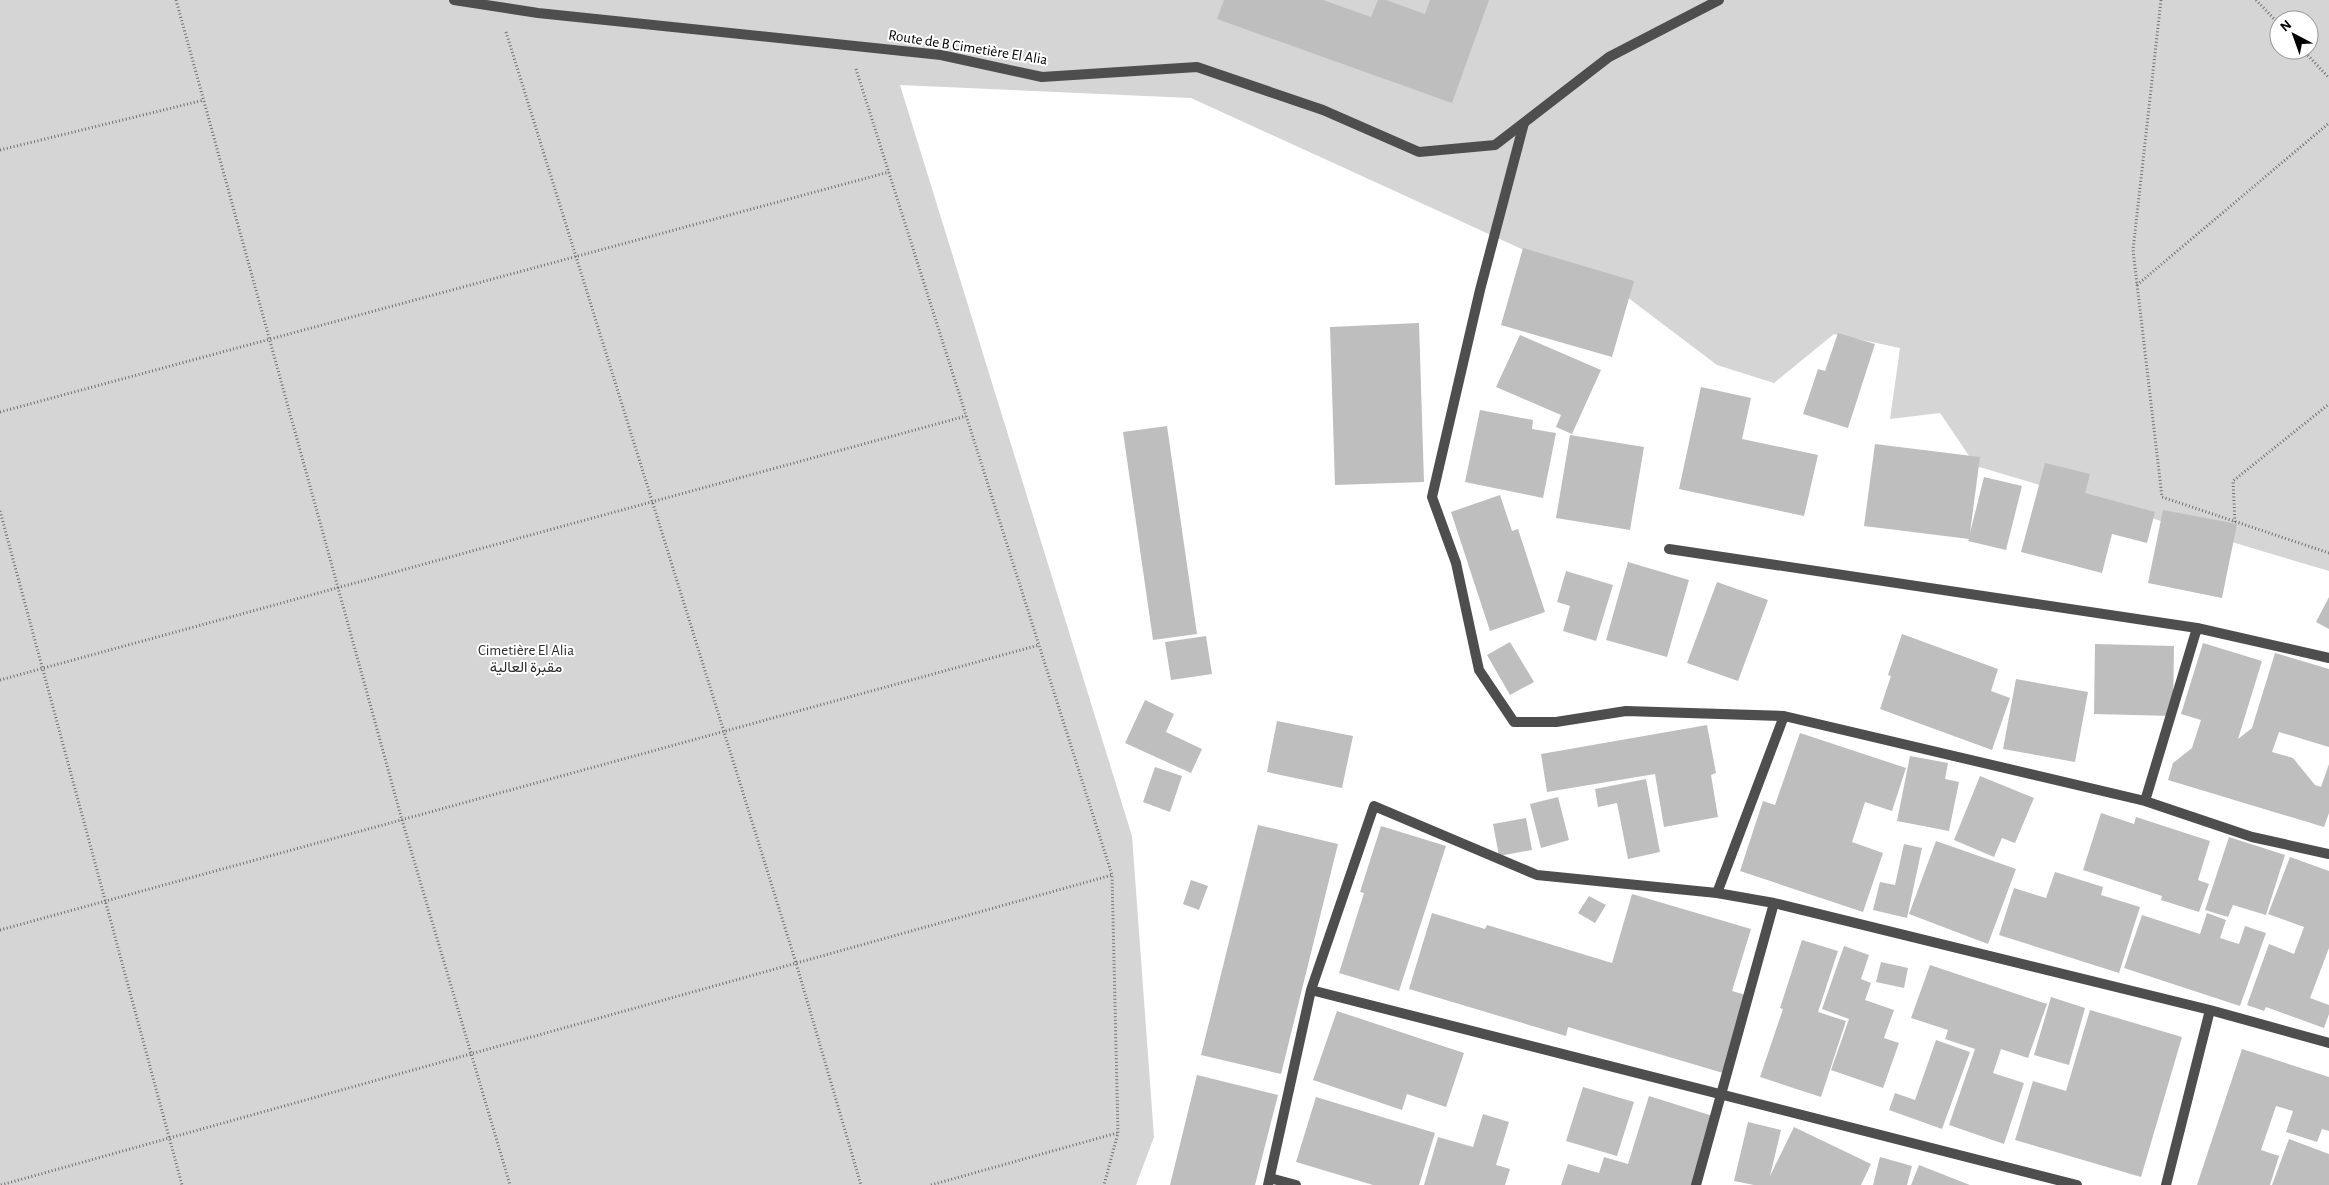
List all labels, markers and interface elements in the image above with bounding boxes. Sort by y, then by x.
north arrow [2269,10,2319,60]
text: N [2278,17,2294,34]
street label: Route de B Cimetière El Alia [887,28,1049,67]
park label: Cimetière El Alia مقبرة العالية [478,643,574,676]

